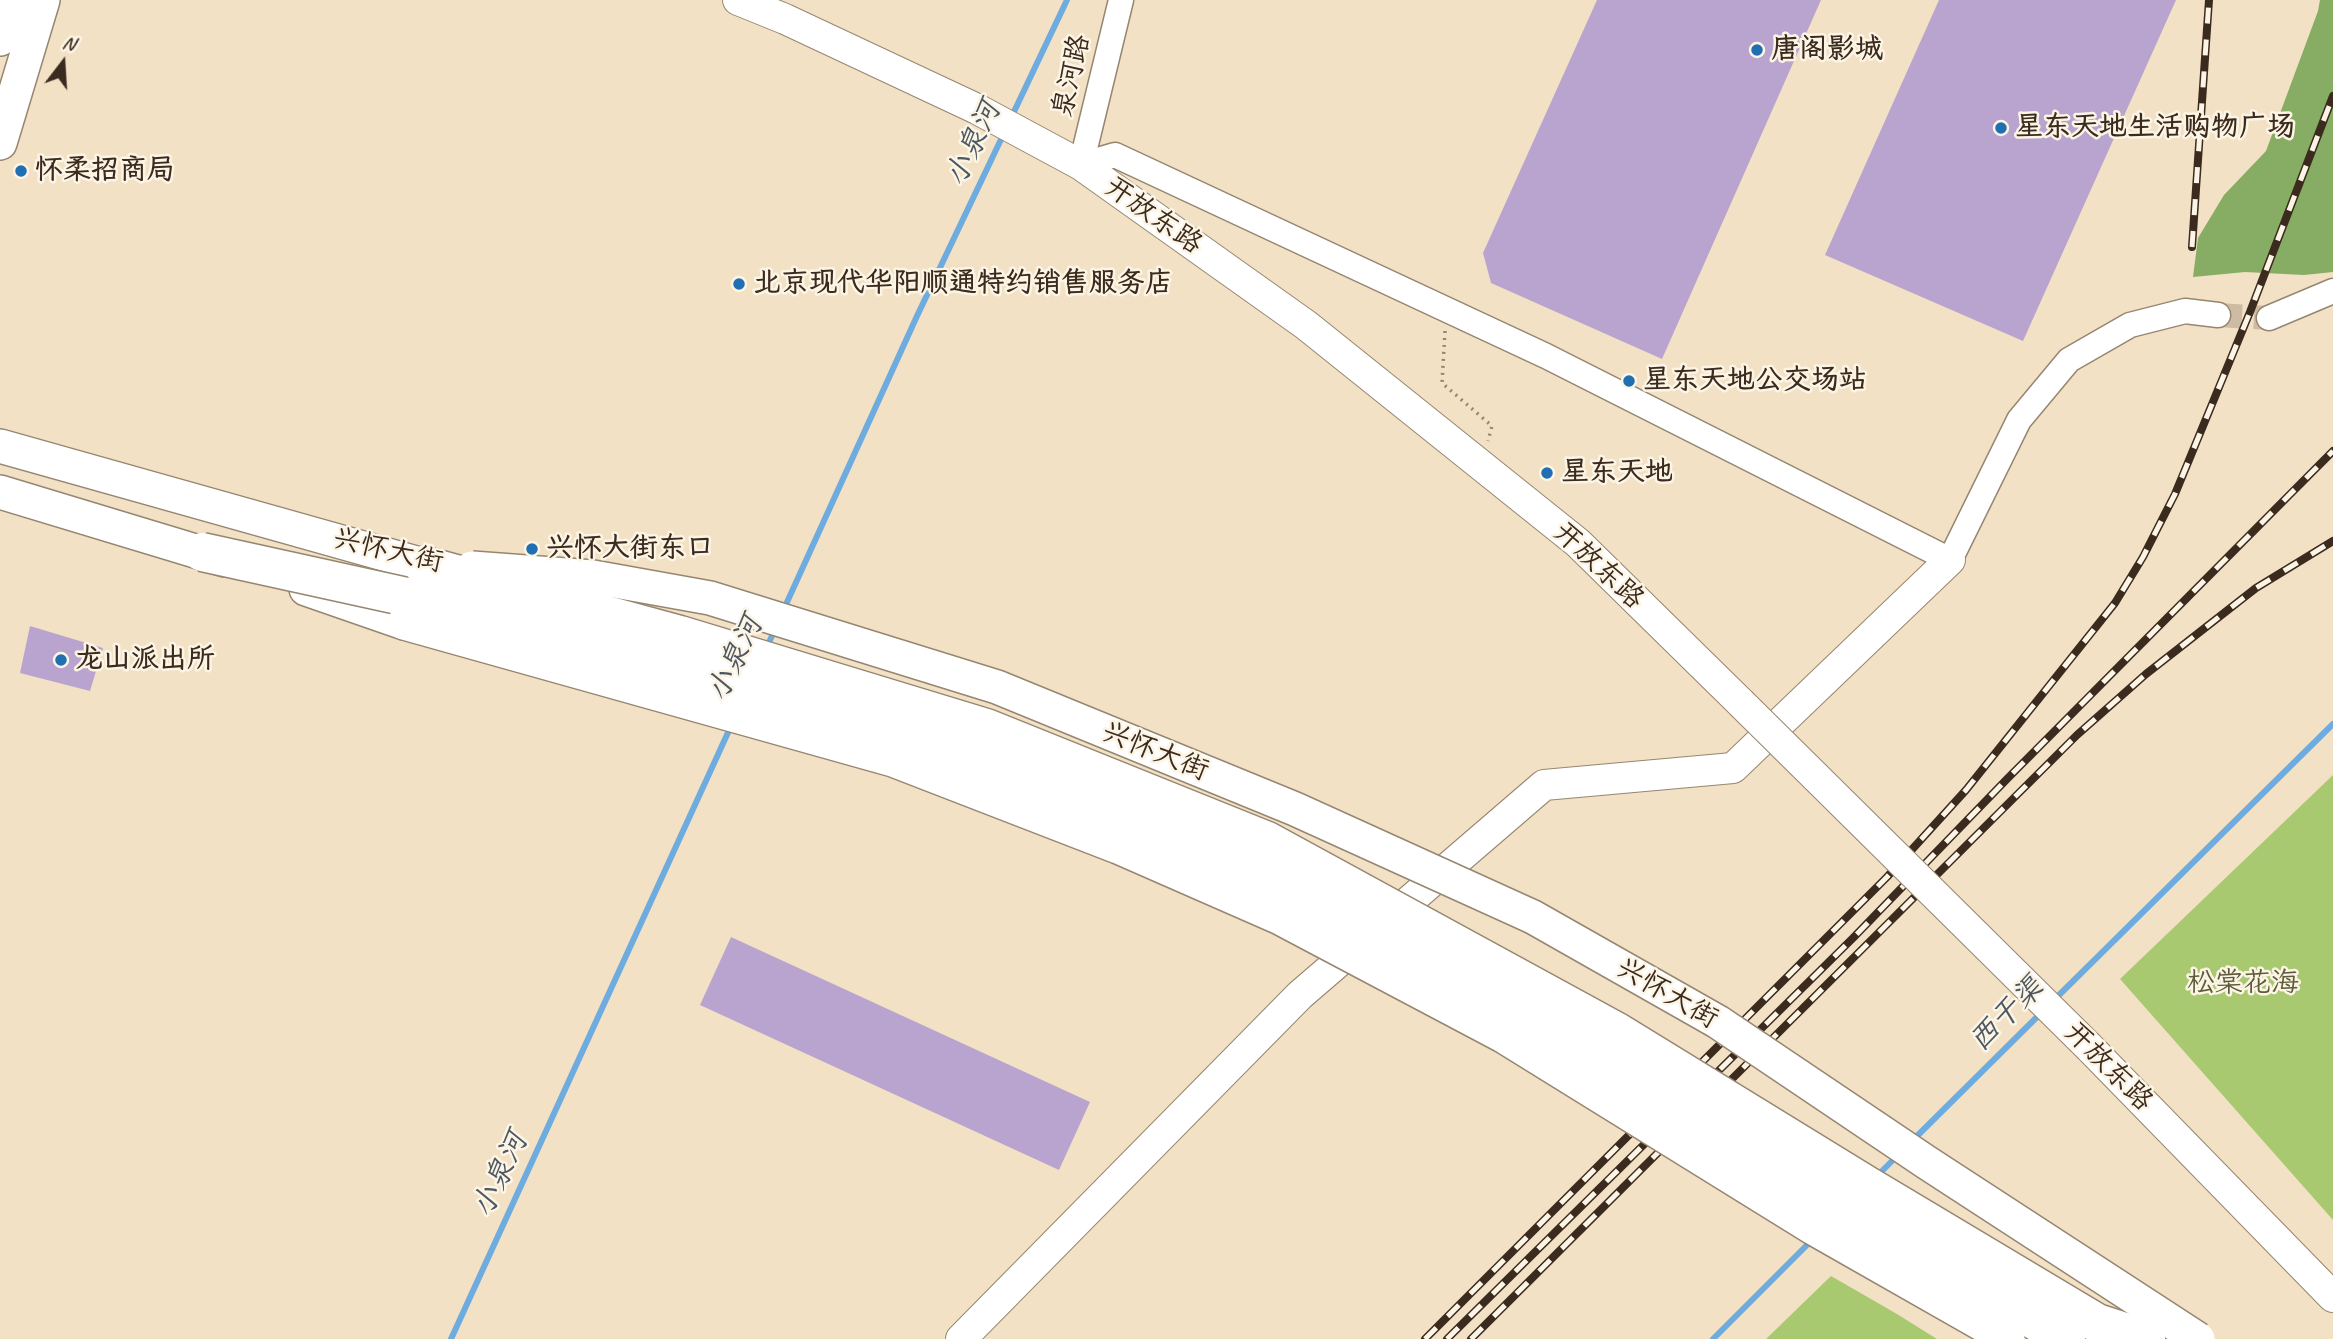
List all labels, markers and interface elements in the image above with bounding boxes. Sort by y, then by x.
north arrow [28,28,98,98]
text: N [60,30,78,56]
street label: 泉河路 [1046,31,1098,121]
place label: 唐阁影城 [1771,33,1883,67]
marker: 唐阁影城 [1749,42,1765,58]
water label: 小泉河 [939,96,1009,192]
place label: 星东天地生活购物广场 [2015,111,2295,145]
marker: 星东天地生活购物广场 [1993,120,2009,136]
place label: 怀柔招商局 [35,154,175,188]
marker: 怀柔招商局 [13,163,29,179]
street label: 开放东路 [1097,170,1209,262]
place label: 北京现代华阳顺通特约销售服务店 [753,267,1173,301]
marker: 北京现代华阳顺通特约销售服务店 [731,276,747,292]
place label: 星东天地公交场站 [1643,364,1867,398]
marker: 星东天地公交场站 [1621,373,1637,389]
place label: 星东天地 [1561,456,1673,490]
marker: 星东天地 [1539,465,1555,481]
street label: 开放东路 [1546,516,1650,616]
street label: 兴怀大街 [330,522,446,580]
place label: 兴怀大街东口 [546,532,714,566]
marker: 兴怀大街东口 [524,541,540,557]
water label: 小泉河 [701,611,771,707]
place label: 龙山派出所 [75,643,215,677]
marker: 龙山派出所 [53,652,69,668]
street label: 兴怀大街 [1097,715,1213,789]
street label: 兴怀大街 [1610,951,1724,1037]
park label: 松棠花海 [2187,967,2299,1001]
water label: 西干渠 [1962,970,2052,1060]
street label: 开放东路 [2057,1016,2159,1118]
water label: 小泉河 [466,1127,536,1223]

